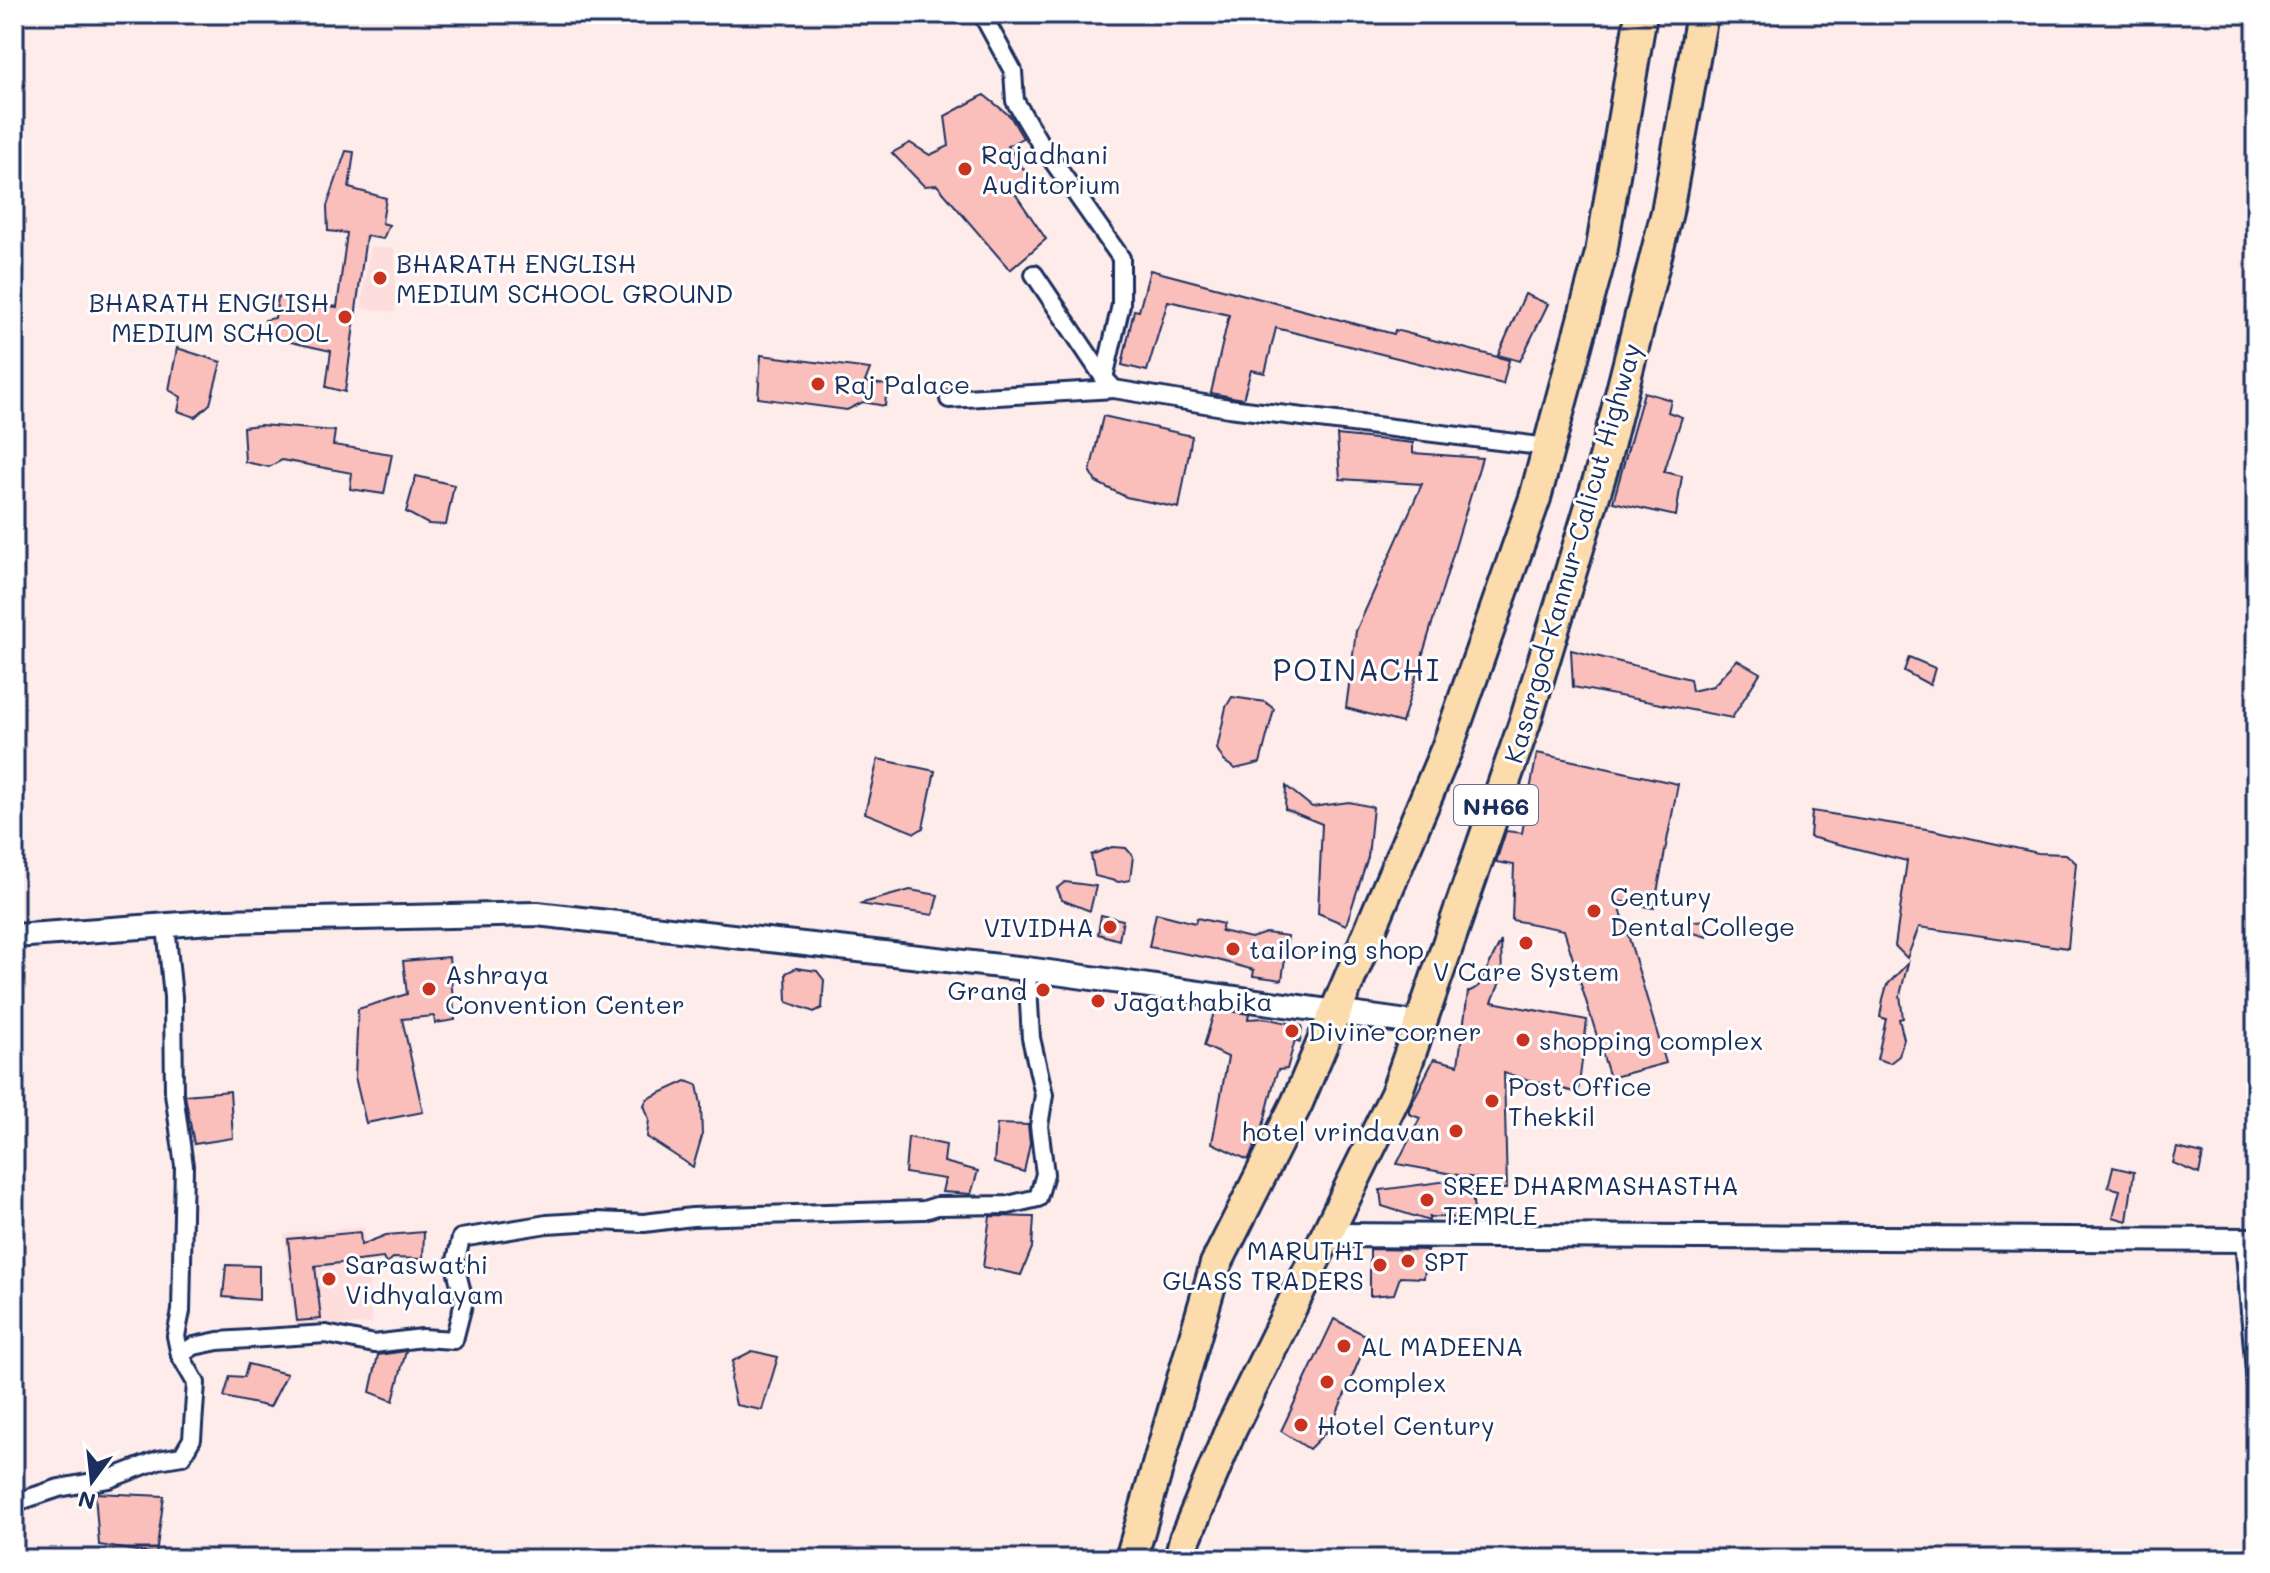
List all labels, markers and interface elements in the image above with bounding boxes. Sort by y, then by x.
place label: Rajadhani Auditorium [981,137,1120,201]
marker: Rajadhani Auditorium [956,160,974,178]
place label: BHARATH ENGLISH MEDIUM SCHOOL GROUND [396,246,733,310]
marker: BHARATH ENGLISH MEDIUM SCHOOL GROUND [371,269,389,287]
place label: BHARATH ENGLISH MEDIUM SCHOOL [89,285,329,349]
marker: BHARATH ENGLISH MEDIUM SCHOOL [336,308,354,326]
street label: Kasargod-Kannur-Calicut Highway [1496,339,1648,767]
place label: Raj Palace [834,367,970,401]
marker: Raj Palace [809,375,827,393]
district label: POINACHI [1273,649,1441,689]
road number: NH66 [1454,785,1538,825]
place label: Century Dental College [1610,879,1795,943]
marker: Century Dental College [1585,902,1603,920]
place label: VIVIDHA [983,910,1094,944]
marker: VIVIDHA [1101,918,1119,936]
place label: tailoring shop [1249,932,1424,966]
marker: V Care System [1517,934,1535,952]
marker: tailoring shop [1224,940,1242,958]
place label: V Care System [1433,954,1619,988]
place label: Ashraya Convention Center [445,957,685,1021]
place label: Grand [948,973,1027,1007]
marker: Ashraya Convention Center [420,980,438,998]
marker: Grand [1034,981,1052,999]
place label: Jagathabika [1114,984,1273,1018]
marker: Jagathabika [1089,992,1107,1010]
place label: Divine corner [1308,1014,1482,1048]
marker: Divine corner [1283,1022,1301,1040]
place label: shopping complex [1539,1023,1763,1057]
marker: shopping complex [1514,1031,1532,1049]
place label: Post Office Thekkil [1508,1069,1652,1133]
marker: Post Office Thekkil [1483,1092,1501,1110]
place label: hotel vrindavan [1241,1114,1440,1148]
marker: hotel vrindavan [1447,1122,1465,1140]
place label: SREE DHARMASHASTHA TEMPLE [1443,1168,1739,1232]
marker: SREE DHARMASHASTHA TEMPLE [1418,1191,1436,1209]
place label: MARUTHI GLASS TRADERS [1162,1233,1364,1297]
place label: SPT [1424,1244,1469,1278]
place label: Saraswathi Vidhyalayam [345,1247,504,1311]
marker: SPT [1399,1252,1417,1270]
marker: MARUTHI GLASS TRADERS [1371,1256,1389,1274]
marker: Saraswathi Vidhyalayam [320,1270,338,1288]
place label: AL MADEENA [1360,1329,1524,1363]
marker: AL MADEENA [1335,1337,1353,1355]
place label: complex [1343,1365,1446,1399]
marker: complex [1318,1373,1336,1391]
place label: Hotel Century [1317,1408,1495,1442]
marker: Hotel Century [1292,1416,1310,1434]
north arrow [52,1441,132,1521]
text: N [75,1485,99,1517]

